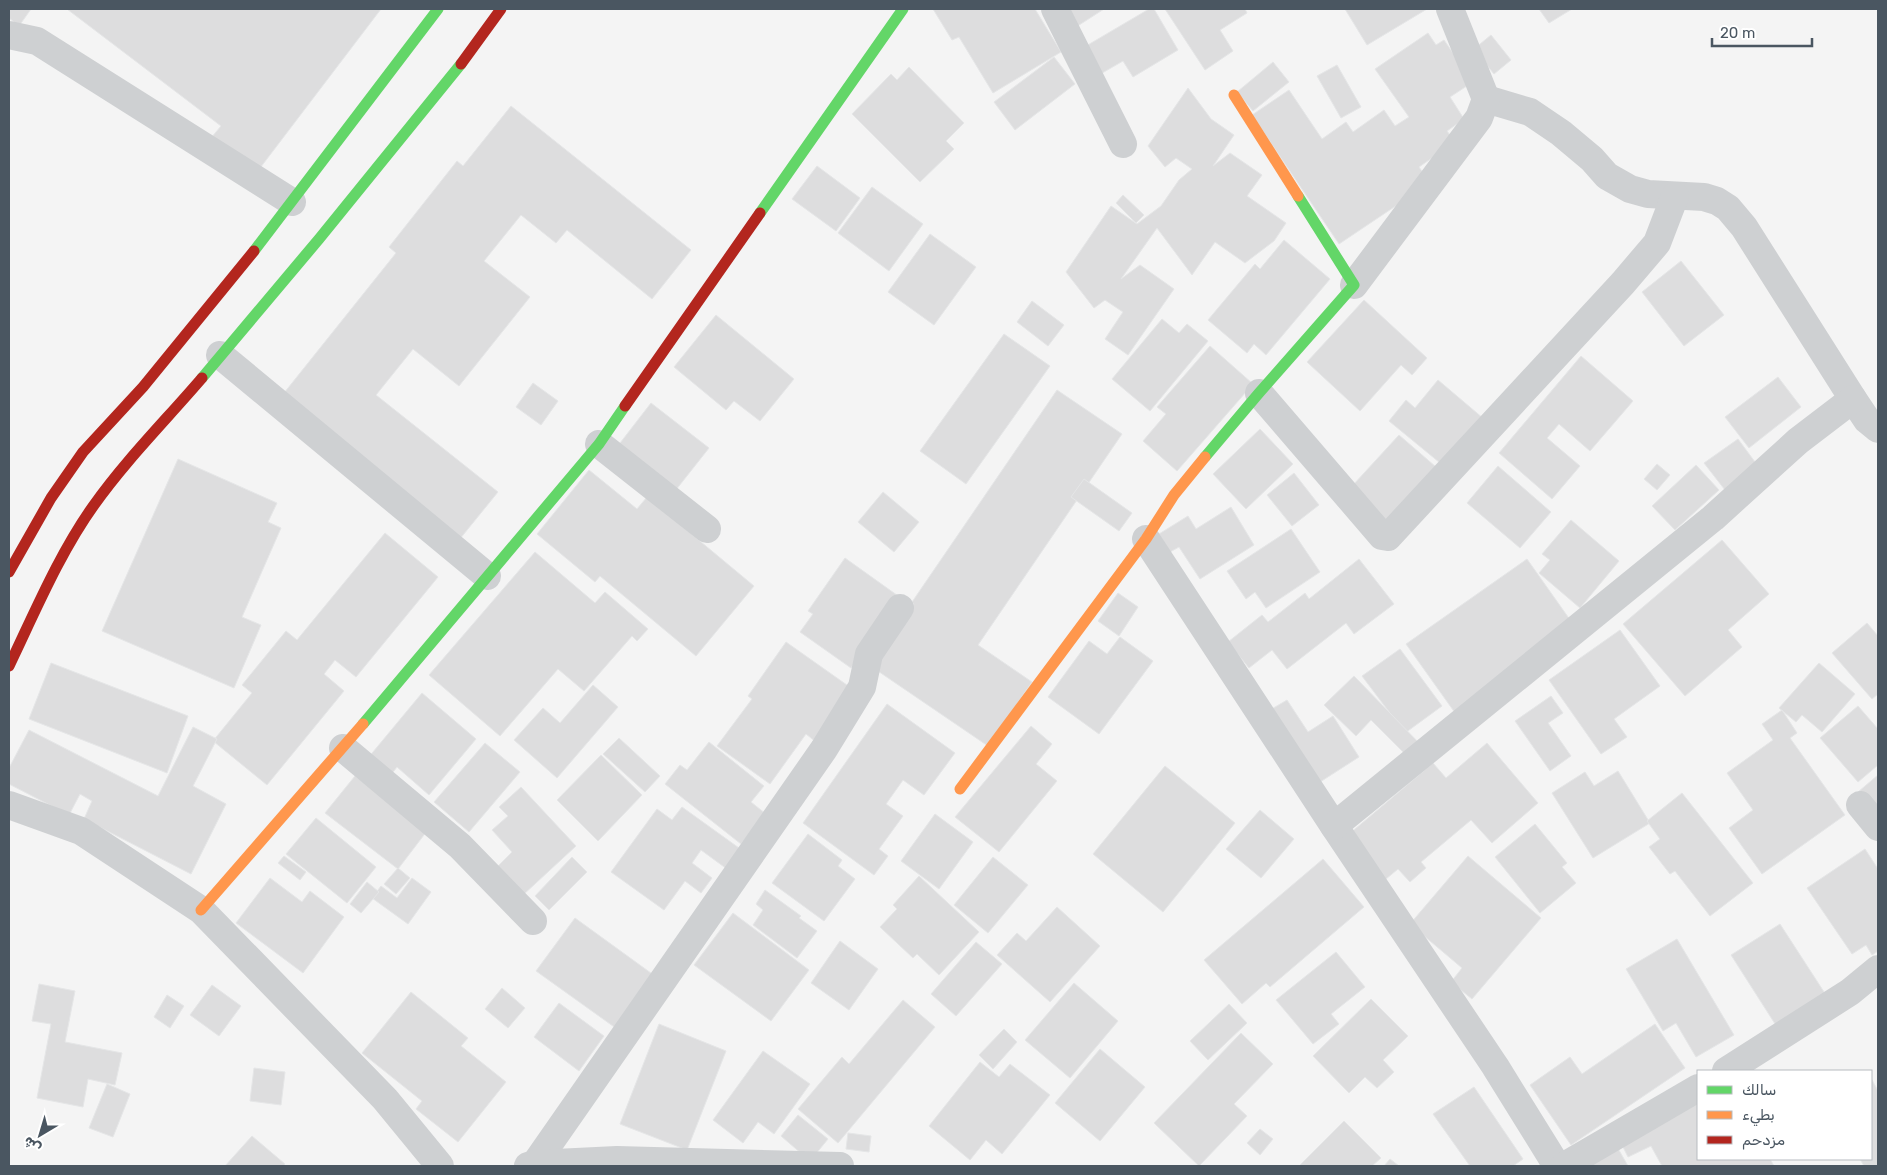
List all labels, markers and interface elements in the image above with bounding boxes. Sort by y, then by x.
scale bar [1712,15,1812,47]
text: 20 m [1720,24,1755,42]
legend [1697,1070,1872,1160]
text: سالك [1742,1081,1777,1099]
text: بطيء [1742,1106,1775,1127]
north arrow [15,1110,65,1160]
text: مزدحم [1742,1131,1785,1150]
text: ش [20,1133,45,1157]

